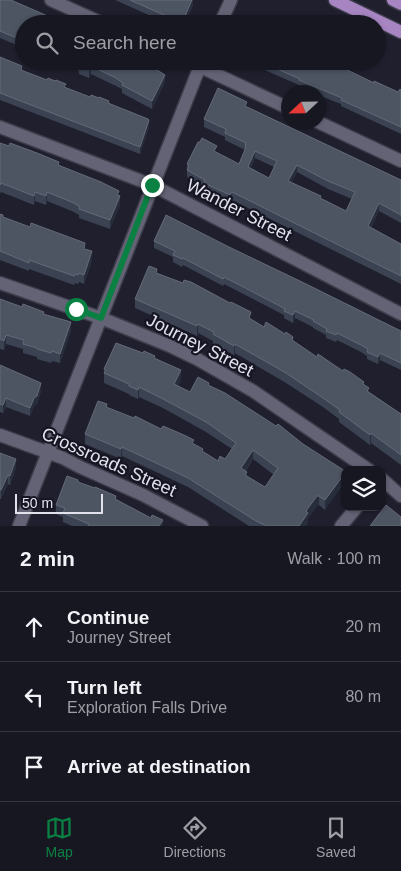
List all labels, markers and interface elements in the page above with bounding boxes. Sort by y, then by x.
search box [15,15,386,70]
icon: search [33,29,61,57]
text: Search here [73,32,177,53]
north arrow [281,85,326,130]
route end [141,174,164,197]
street label: Wander Street [183,175,295,245]
route start [65,298,88,321]
street label: Journey Street [143,310,257,380]
street label: Crossroads Street [39,423,179,501]
map controls [341,466,386,511]
button: layers [341,466,386,511]
scale bar [15,491,102,514]
text: 50 m [22,495,53,511]
text: 2 min [20,547,75,570]
text: Walk · 100 m [287,550,381,567]
text: Continue [67,607,149,628]
icon: ahead [20,613,48,641]
text: 20 m [345,618,381,635]
text: Journey Street [67,629,171,646]
text: Turn left [67,677,142,698]
icon: left [20,683,48,711]
text: 80 m [345,688,381,705]
text: Exploration Falls Drive [67,699,227,716]
icon: arrive [20,753,48,781]
text: Arrive at destination [67,756,251,777]
tab: Map [45,814,73,860]
tab: Directions [164,814,226,860]
tab: Saved [316,814,356,860]

